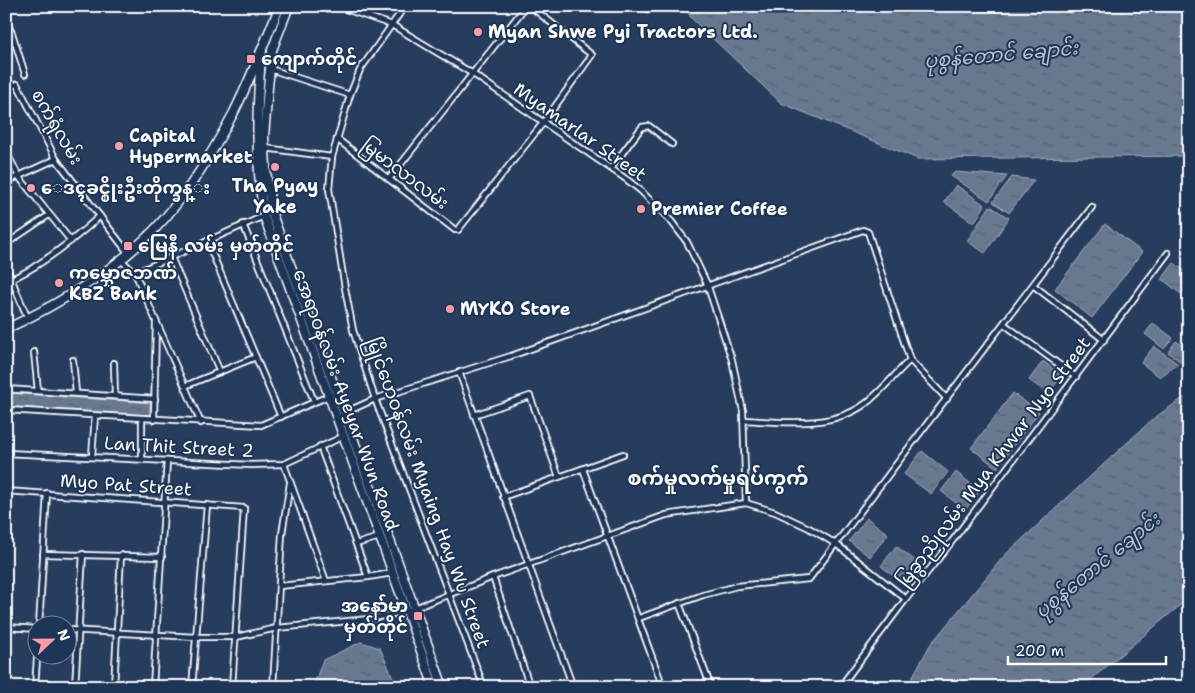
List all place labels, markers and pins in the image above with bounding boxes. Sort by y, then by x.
place label: Myan Shwe Pyi Tractors Ltd. [488,20,758,44]
marker: Myan Shwe Pyi Tractors Ltd. [472,26,484,38]
place label: ကျောက်တိုင် [261,47,357,74]
marker: ကျောက်တိုင် [245,53,257,65]
place label: Capital Hypermarket [129,124,253,169]
marker: Capital Hypermarket [113,140,125,152]
marker: Tha Pyay Yake [269,161,281,173]
place label: Tha Pyay Yake [232,174,318,219]
place label: ေဒၚခင္စိုးဦးတိုက္ခန္း [41,176,210,202]
marker: ေဒၚခင္စိုးဦးတိုက္ခန္း [25,182,37,194]
place label: Premier Coffee [651,197,788,221]
marker: Premier Coffee [635,203,647,215]
place label: မြေနီ လမ်း မှတ်တိုင် [138,234,294,260]
marker: မြေနီ လမ်း မှတ်တိုင် [122,240,134,252]
place label: ကမ္ဘောဇဘဏ် KBZ Bank [69,261,177,306]
marker: ကမ္ဘောဇဘဏ် KBZ Bank [53,277,65,289]
place label: MYKO Store [460,297,571,321]
marker: MYKO Store [444,303,456,315]
place label: အနော်မာ မှတ်တိုင် [341,594,408,641]
marker: အနော်မာ မှတ်တိုင် [412,610,424,622]

